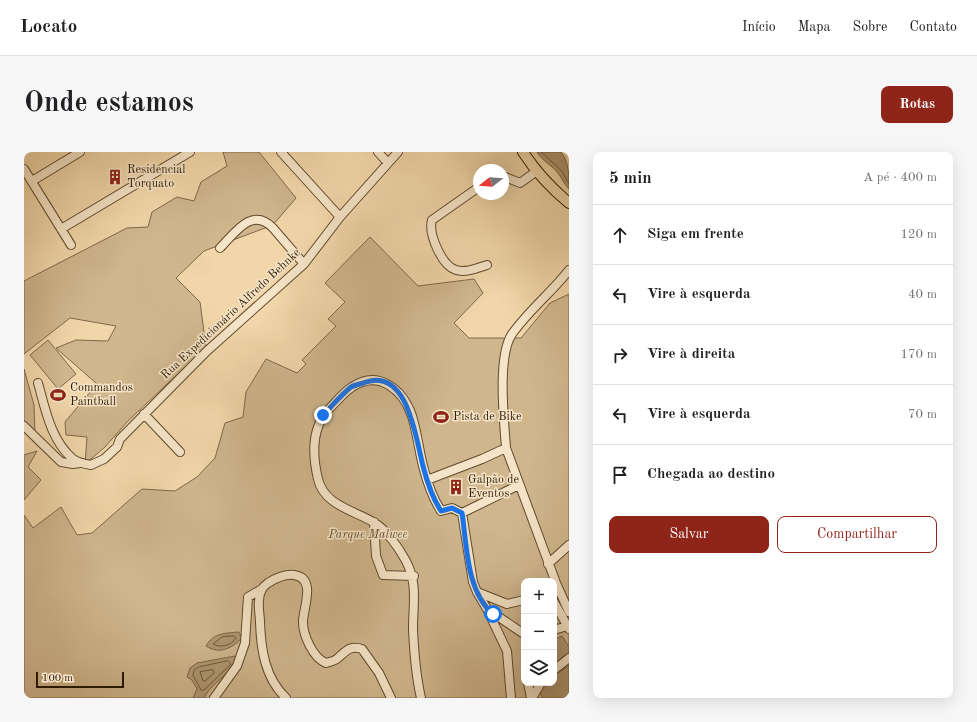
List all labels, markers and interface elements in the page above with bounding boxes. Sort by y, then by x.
text: Locato [20,18,77,37]
text: Início [742,20,776,34]
text: Mapa [798,20,830,34]
text: Sobre [852,20,887,34]
text: Contato [909,20,957,34]
button: Rotas [881,86,953,123]
text: Onde estamos [24,90,194,118]
place label: Residencial Torquato [127,164,185,190]
north arrow [473,164,509,200]
building icon: Residencial Torquato [106,168,124,186]
text: 5 min [609,170,652,187]
text: A pé · 400 m [863,171,937,184]
icon: ahead [609,224,631,246]
text: Siga em frente [647,227,744,242]
text: 120 m [900,228,937,241]
street label: Rua Expedicionário Alfredo Behnke [159,246,303,382]
icon: left [609,284,631,306]
text: Vire à esquerda [647,287,751,302]
text: 40 m [908,288,937,301]
icon: right [609,344,631,366]
text: Vire à direita [647,347,735,362]
text: 170 m [900,348,937,361]
place label: Commandos Paintball [70,382,133,408]
sports icon: Commandos Paintball [49,386,67,404]
icon: left [609,404,631,426]
route end [314,406,332,424]
text: Vire à esquerda [647,407,751,422]
sports icon: Pista de Bike [432,408,450,426]
text: 70 m [908,408,937,421]
place label: Pista de Bike [453,411,522,423]
icon: arrive [609,464,631,486]
text: Chegada ao destino [647,467,775,482]
place label: Galpão de Eventos [468,474,520,500]
building icon: Galpão de Eventos [447,478,465,496]
button: Salvar [609,516,769,553]
button: Compartilhar [777,516,937,553]
park label: Parque Malwee [328,529,408,541]
map controls [521,578,557,686]
button: + [521,578,557,614]
route start [484,605,502,623]
button: − [521,614,557,650]
button: layers [521,650,557,686]
scale bar [36,670,124,689]
text: 100 m [42,673,73,684]

